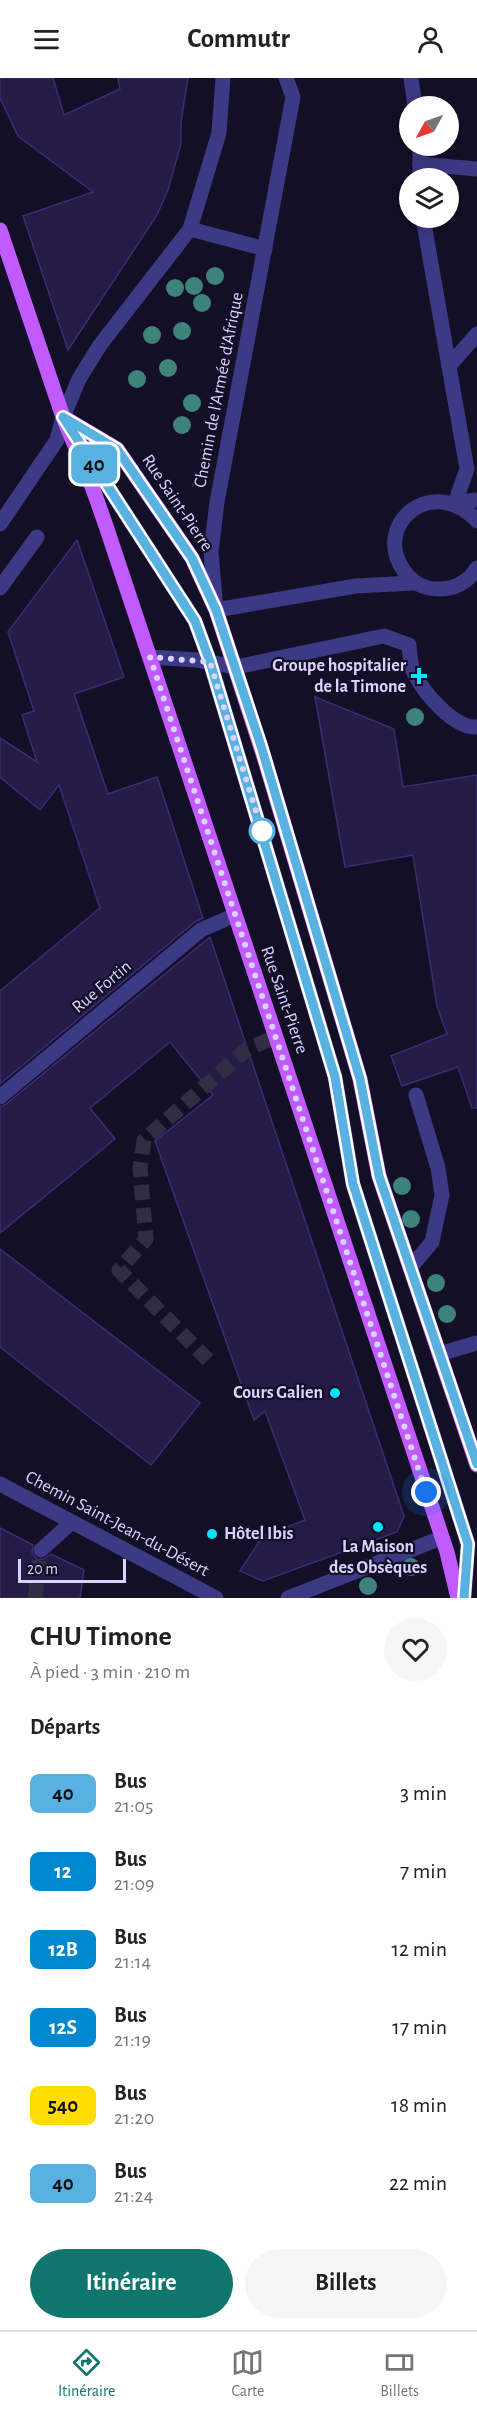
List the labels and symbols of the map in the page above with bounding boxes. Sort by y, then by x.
north arrow [399,96,459,156]
street label: Chemin de l'Armée d'Afrique [191,291,247,489]
line badge: 40 [67,444,121,484]
street label: Rue Saint-Pierre [138,451,216,555]
place label: Groupe hospitalier de la Timone [272,657,407,696]
marker: Groupe hospitalier de la Timone [410,667,428,685]
unlabelled marker [249,818,275,844]
street label: Rue Saint-Pierre [257,944,311,1056]
street label: Rue Fortin [69,957,135,1017]
place label: Cours Galien [233,1384,323,1402]
marker: Cours Galien [328,1386,342,1400]
street label: Chemin Saint-Jean-du-Désert [22,1468,212,1580]
your location [411,1477,441,1507]
marker: La Maison des Obsèques [371,1520,385,1534]
place label: Hôtel Ibis [224,1525,294,1543]
marker: Hôtel Ibis [205,1527,219,1541]
place label: La Maison des Obsèques [329,1538,427,1577]
scale bar [18,1556,126,1584]

